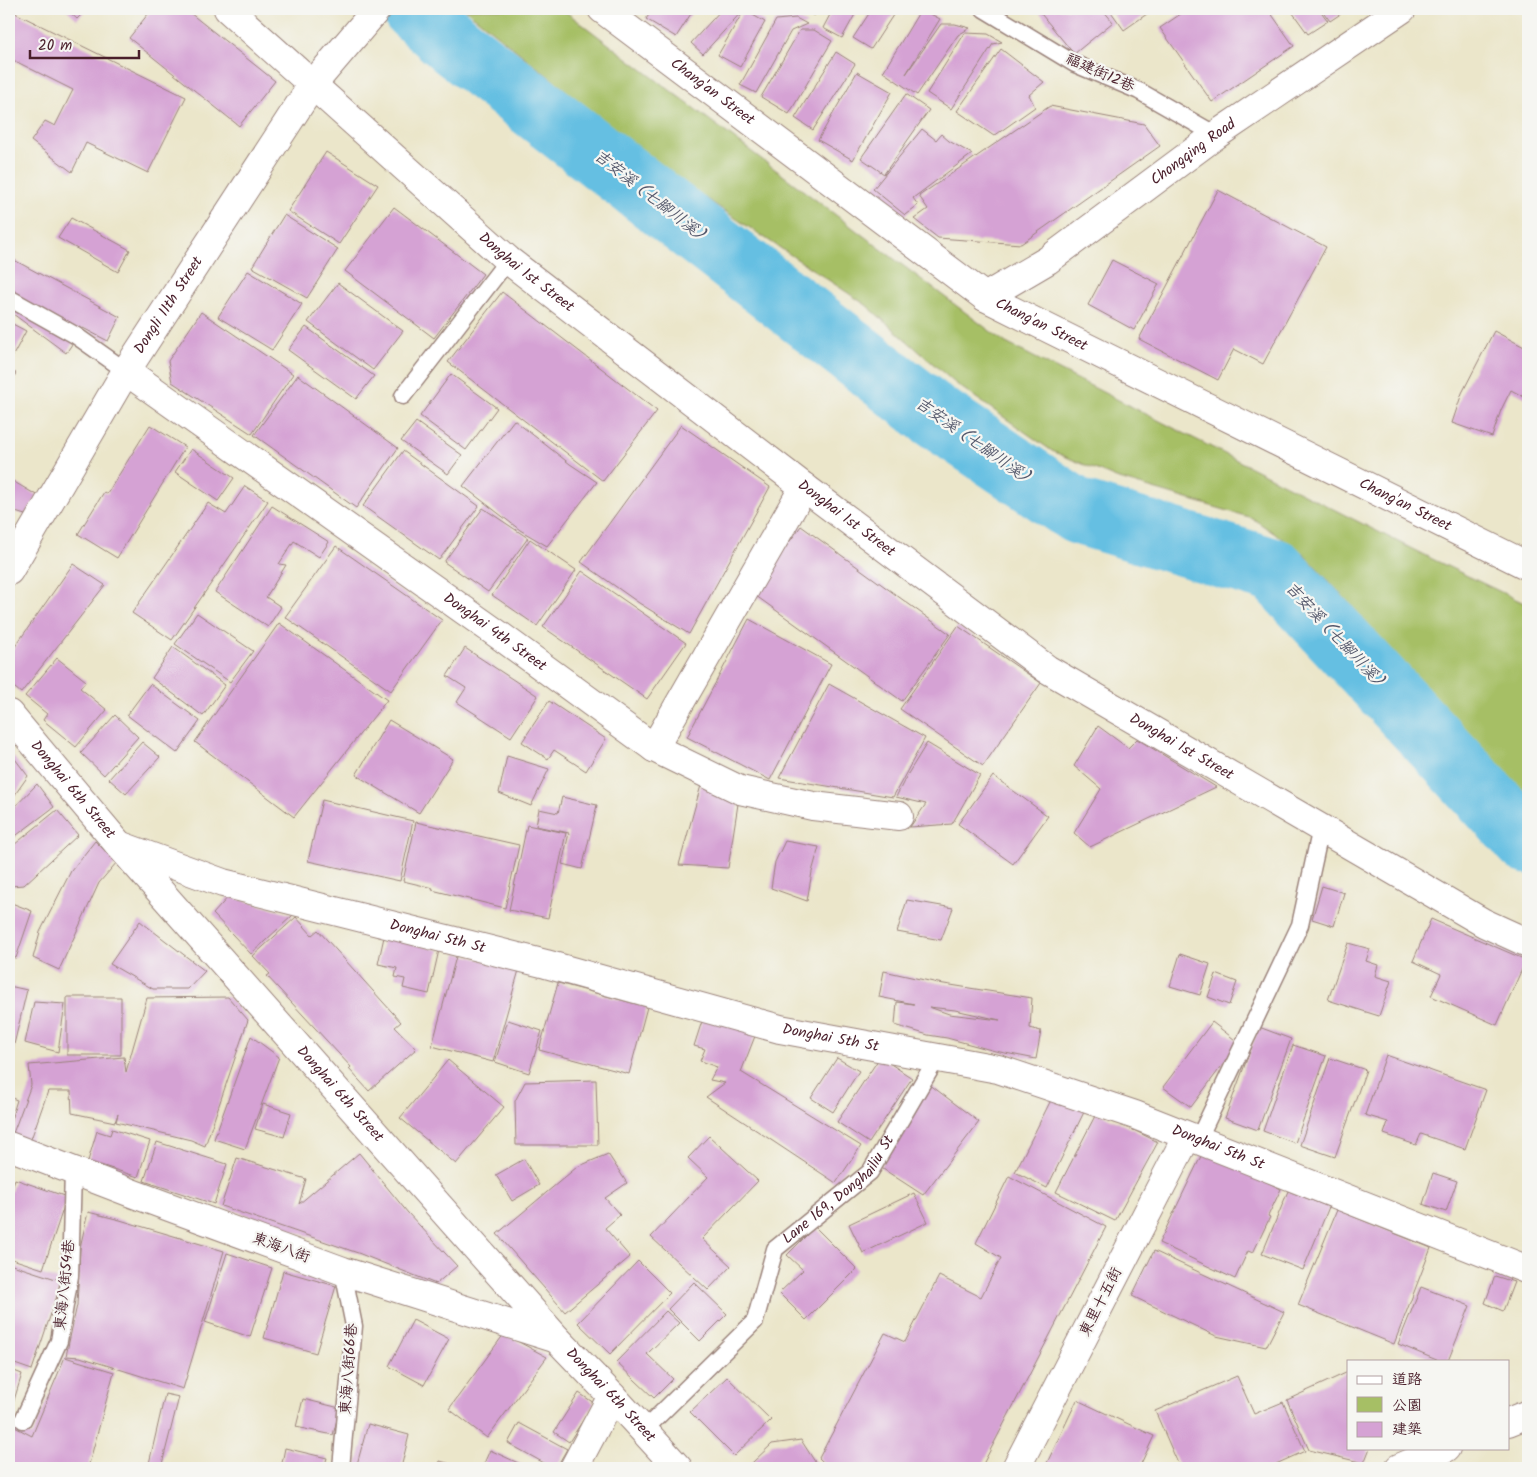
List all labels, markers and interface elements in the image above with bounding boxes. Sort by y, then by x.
scale bar [30,28,139,60]
text: 20 m [38,34,72,58]
street label: 福建街12巷 [1062,47,1138,99]
street label: Chang'an Street [665,52,760,132]
street label: Chongqing Road [1146,112,1241,192]
water label: 吉安溪 (七腳川溪) [588,144,711,247]
street label: Donghai 1st Street [473,227,579,319]
street label: Dongli 11th Street [128,252,210,359]
street label: Chang'an Street [991,292,1092,358]
water label: 吉安溪 (七腳川溪) [910,391,1036,490]
street label: Chang'an Street [1355,472,1456,538]
street label: Donghai 1st Street [792,474,901,564]
water label: 吉安溪 (七腳川溪) [1279,576,1390,693]
street label: Donghai 4th Street [438,587,552,678]
street label: Donghai 1st Street [1125,707,1238,787]
street label: Donghai 6th Street [24,735,121,845]
street label: Donghai 5th St [387,913,488,960]
street label: Donghai 5th St [780,1018,881,1059]
street label: Donghai 6th Street [290,1040,390,1148]
street label: Donghai 5th St [1168,1119,1268,1177]
street label: Lane 169, Donghailiu St [777,1131,901,1250]
street label: 東海八街 [249,1226,313,1270]
street label: 東海八街54巷 [48,1238,82,1332]
street label: 東里十五街 [1073,1263,1129,1341]
street label: 東海八街66巷 [334,1322,364,1416]
street label: Donghai 6th Street [560,1342,661,1448]
legend [1347,1360,1510,1450]
text: 道路 [1392,1368,1422,1392]
text: 公園 [1392,1394,1422,1418]
text: 建築 [1392,1418,1422,1442]

